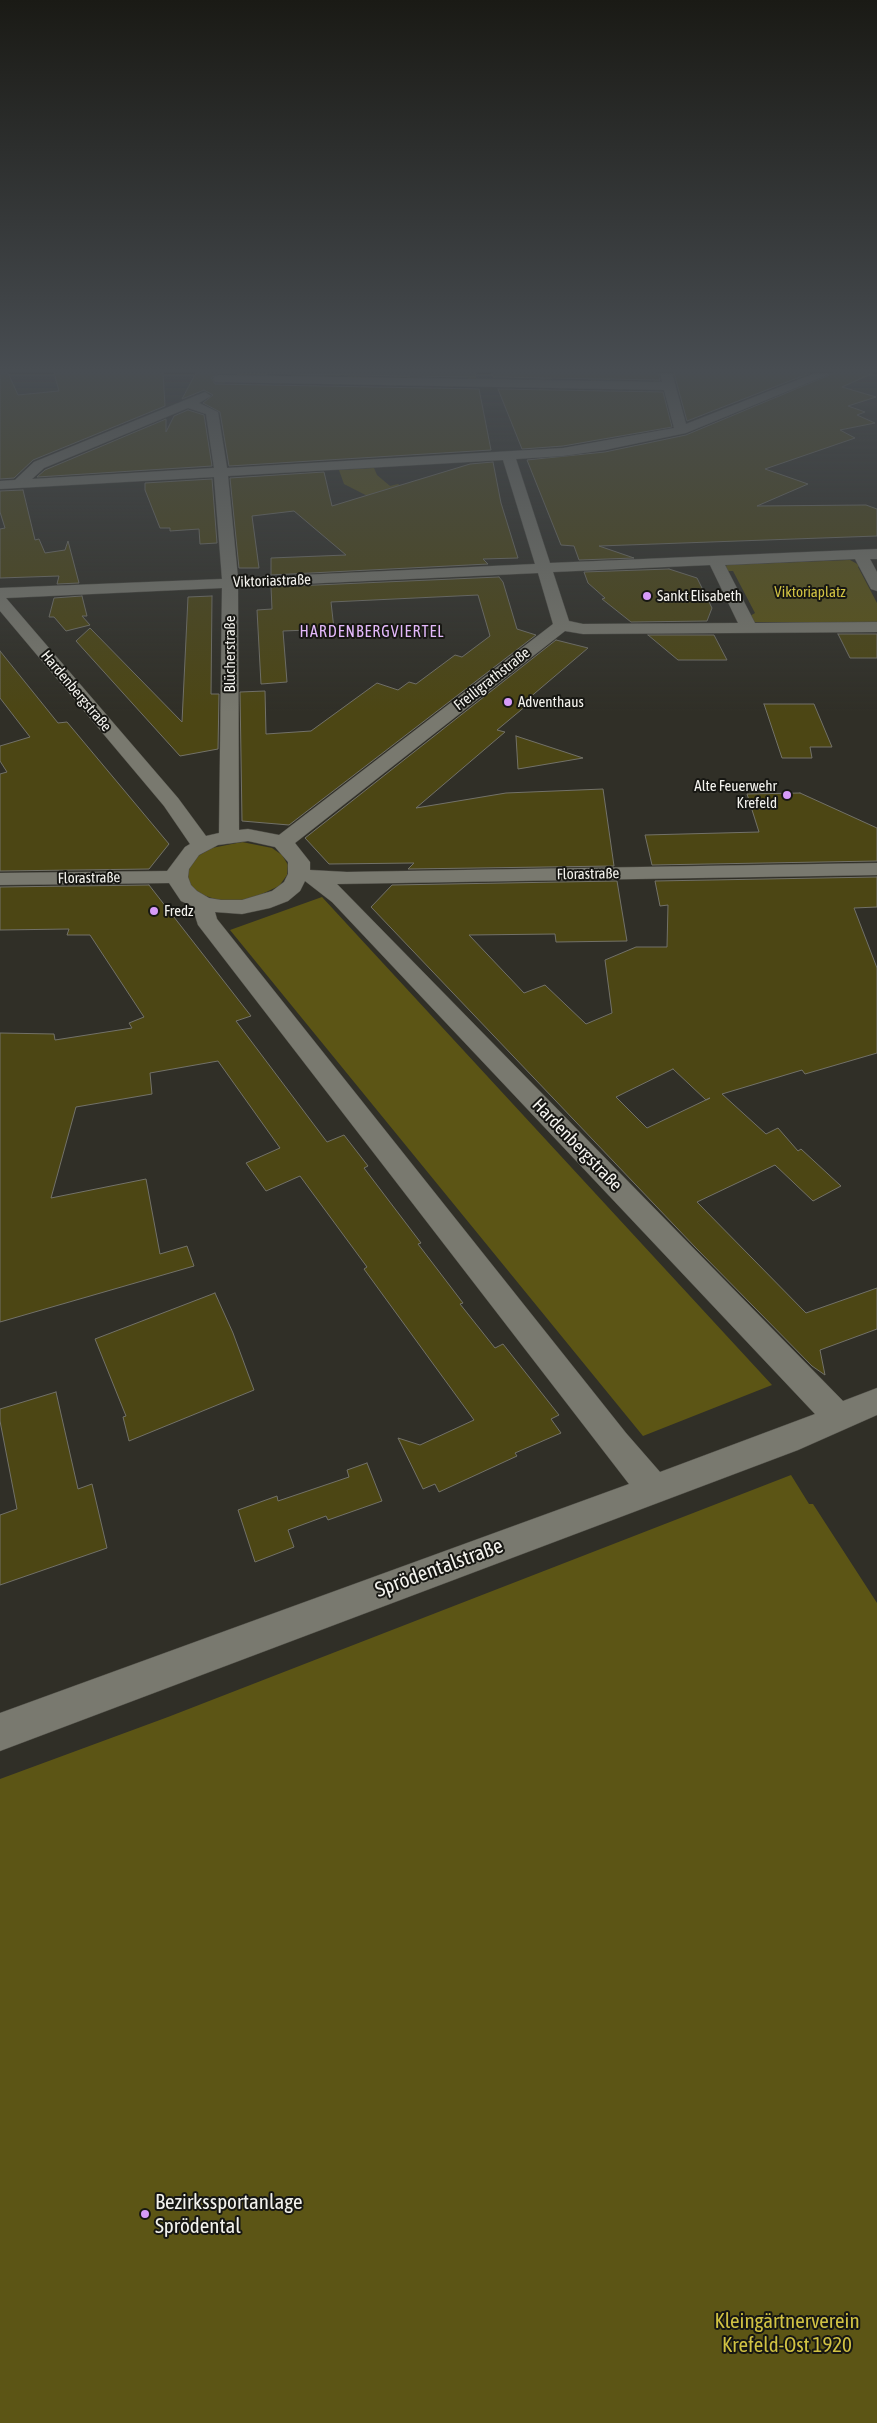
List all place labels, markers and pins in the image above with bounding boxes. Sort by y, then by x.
place label: Sankt Elisabeth [657,587,742,605]
marker: Sankt Elisabeth [641,590,653,602]
place label: Adventhaus [518,693,584,711]
marker: Adventhaus [502,696,514,708]
place label: Alte Feuerwehr Krefeld [694,777,777,812]
marker: Alte Feuerwehr Krefeld [781,789,793,801]
place label: Fredz [164,902,193,920]
marker: Fredz [148,905,160,917]
place label: Bezirkssportanlage Sprödental [155,2189,302,2239]
marker: Bezirkssportanlage Sprödental [139,2208,151,2220]

